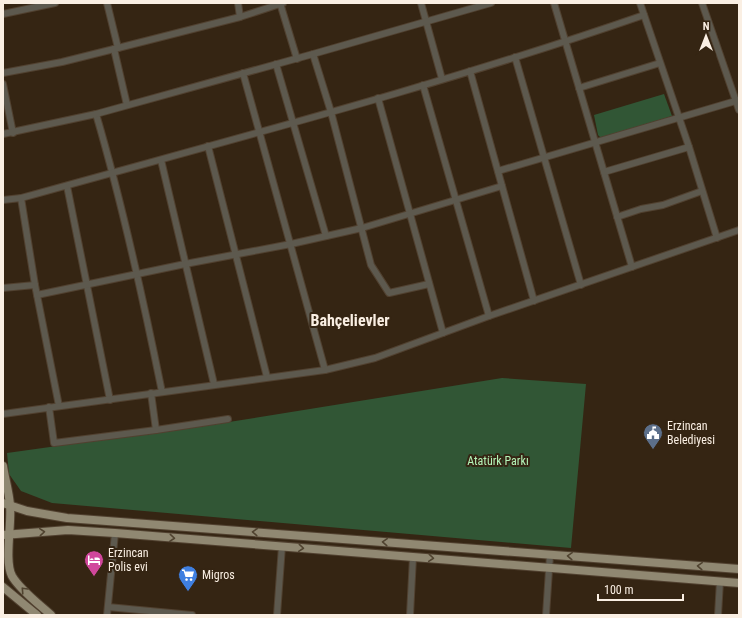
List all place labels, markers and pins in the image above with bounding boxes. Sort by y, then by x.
place label: Erzincan Belediyesi [667,419,715,447]
public building icon: Erzincan Belediyesi [642,422,664,450]
place label: Erzincan Polis evi [108,546,149,574]
hotel icon: Erzincan Polis evi [83,549,105,577]
supermarket icon: Migros [177,564,199,592]
place label: Migros [202,568,235,582]

